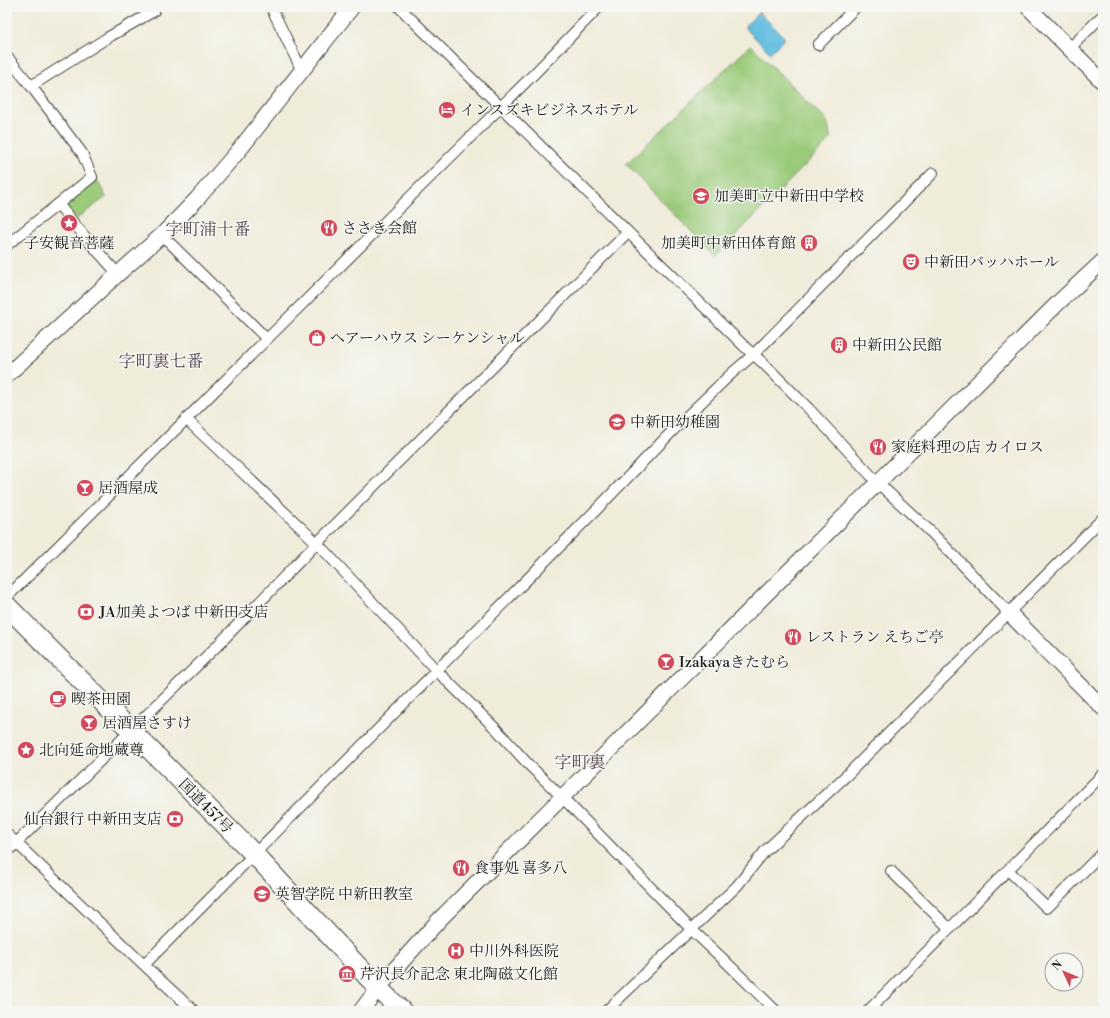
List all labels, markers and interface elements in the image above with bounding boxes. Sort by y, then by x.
hotel icon: インスズキビジネスホテル [437,100,457,120]
place label: インスズキビジネスホテル [460,101,638,120]
school or university icon: 加美町立中新田中学校 [691,186,711,206]
place label: 加美町立中新田中学校 [714,187,864,206]
place icon: 子安観音菩薩 [59,213,79,233]
restaurant icon: ささき会館 [319,218,339,238]
district label: 字町浦十番 [166,219,251,241]
place label: ささき会館 [342,219,417,238]
building icon: 加美町中新田体育館 [799,233,819,253]
place label: 子安観音菩薩 [24,234,114,253]
place label: 加美町中新田体育館 [661,234,796,253]
theatre icon: 中新田バッハホール [901,252,921,272]
place label: 中新田バッハホール [924,253,1059,272]
shop icon: ヘアーハウス シーケンシャル [307,328,327,348]
place label: ヘアーハウス シーケンシャル [330,329,525,348]
building icon: 中新田公民館 [829,335,849,355]
place label: 中新田公民館 [852,336,942,355]
district label: 字町裏七番 [119,351,204,373]
school or university icon: 中新田幼稚園 [607,412,627,432]
place label: 中新田幼稚園 [630,413,720,432]
restaurant icon: 家庭料理の店 カイロス [868,437,888,457]
place label: 家庭料理の店 カイロス [891,438,1044,457]
bar icon: 居酒屋成 [75,478,95,498]
place label: 居酒屋成 [98,479,158,498]
bank icon: JA加美よつば 中新田支店 [76,602,96,622]
place label: JA加美よつば 中新田支店 [98,603,269,622]
restaurant icon: レストラン えちご亭 [783,627,803,647]
place label: レストラン えちご亭 [806,628,944,647]
bar icon: Izakayaきたむら [656,652,676,672]
place label: Izakayaきたむら [679,653,790,672]
cafe icon: 喫茶田園 [48,689,68,709]
place label: 喫茶田園 [71,690,131,709]
bar icon: 居酒屋さすけ [79,713,99,733]
place label: 居酒屋さすけ [102,714,192,733]
place icon: 北向延命地蔵尊 [16,740,36,760]
place label: 北向延命地蔵尊 [39,741,144,760]
district label: 字町裏 [555,752,606,774]
street label: 国道457号 [174,775,237,838]
bank icon: 仙台銀行 中新田支店 [165,809,185,829]
place label: 仙台銀行 中新田支店 [24,810,162,829]
restaurant icon: 食事処 喜多八 [451,858,471,878]
place label: 食事処 喜多八 [474,859,567,878]
school or university icon: 英智学院 中新田教室 [252,884,272,904]
place label: 英智学院 中新田教室 [275,885,413,904]
hospital icon: 中川外科医院 [446,941,466,961]
place label: 中川外科医院 [469,942,559,961]
north arrow [1044,952,1084,992]
text: N [1049,958,1066,974]
museum icon: 芹沢長介記念 東北陶磁文化館 [337,964,357,984]
place label: 芹沢長介記念 東北陶磁文化館 [360,965,558,984]

